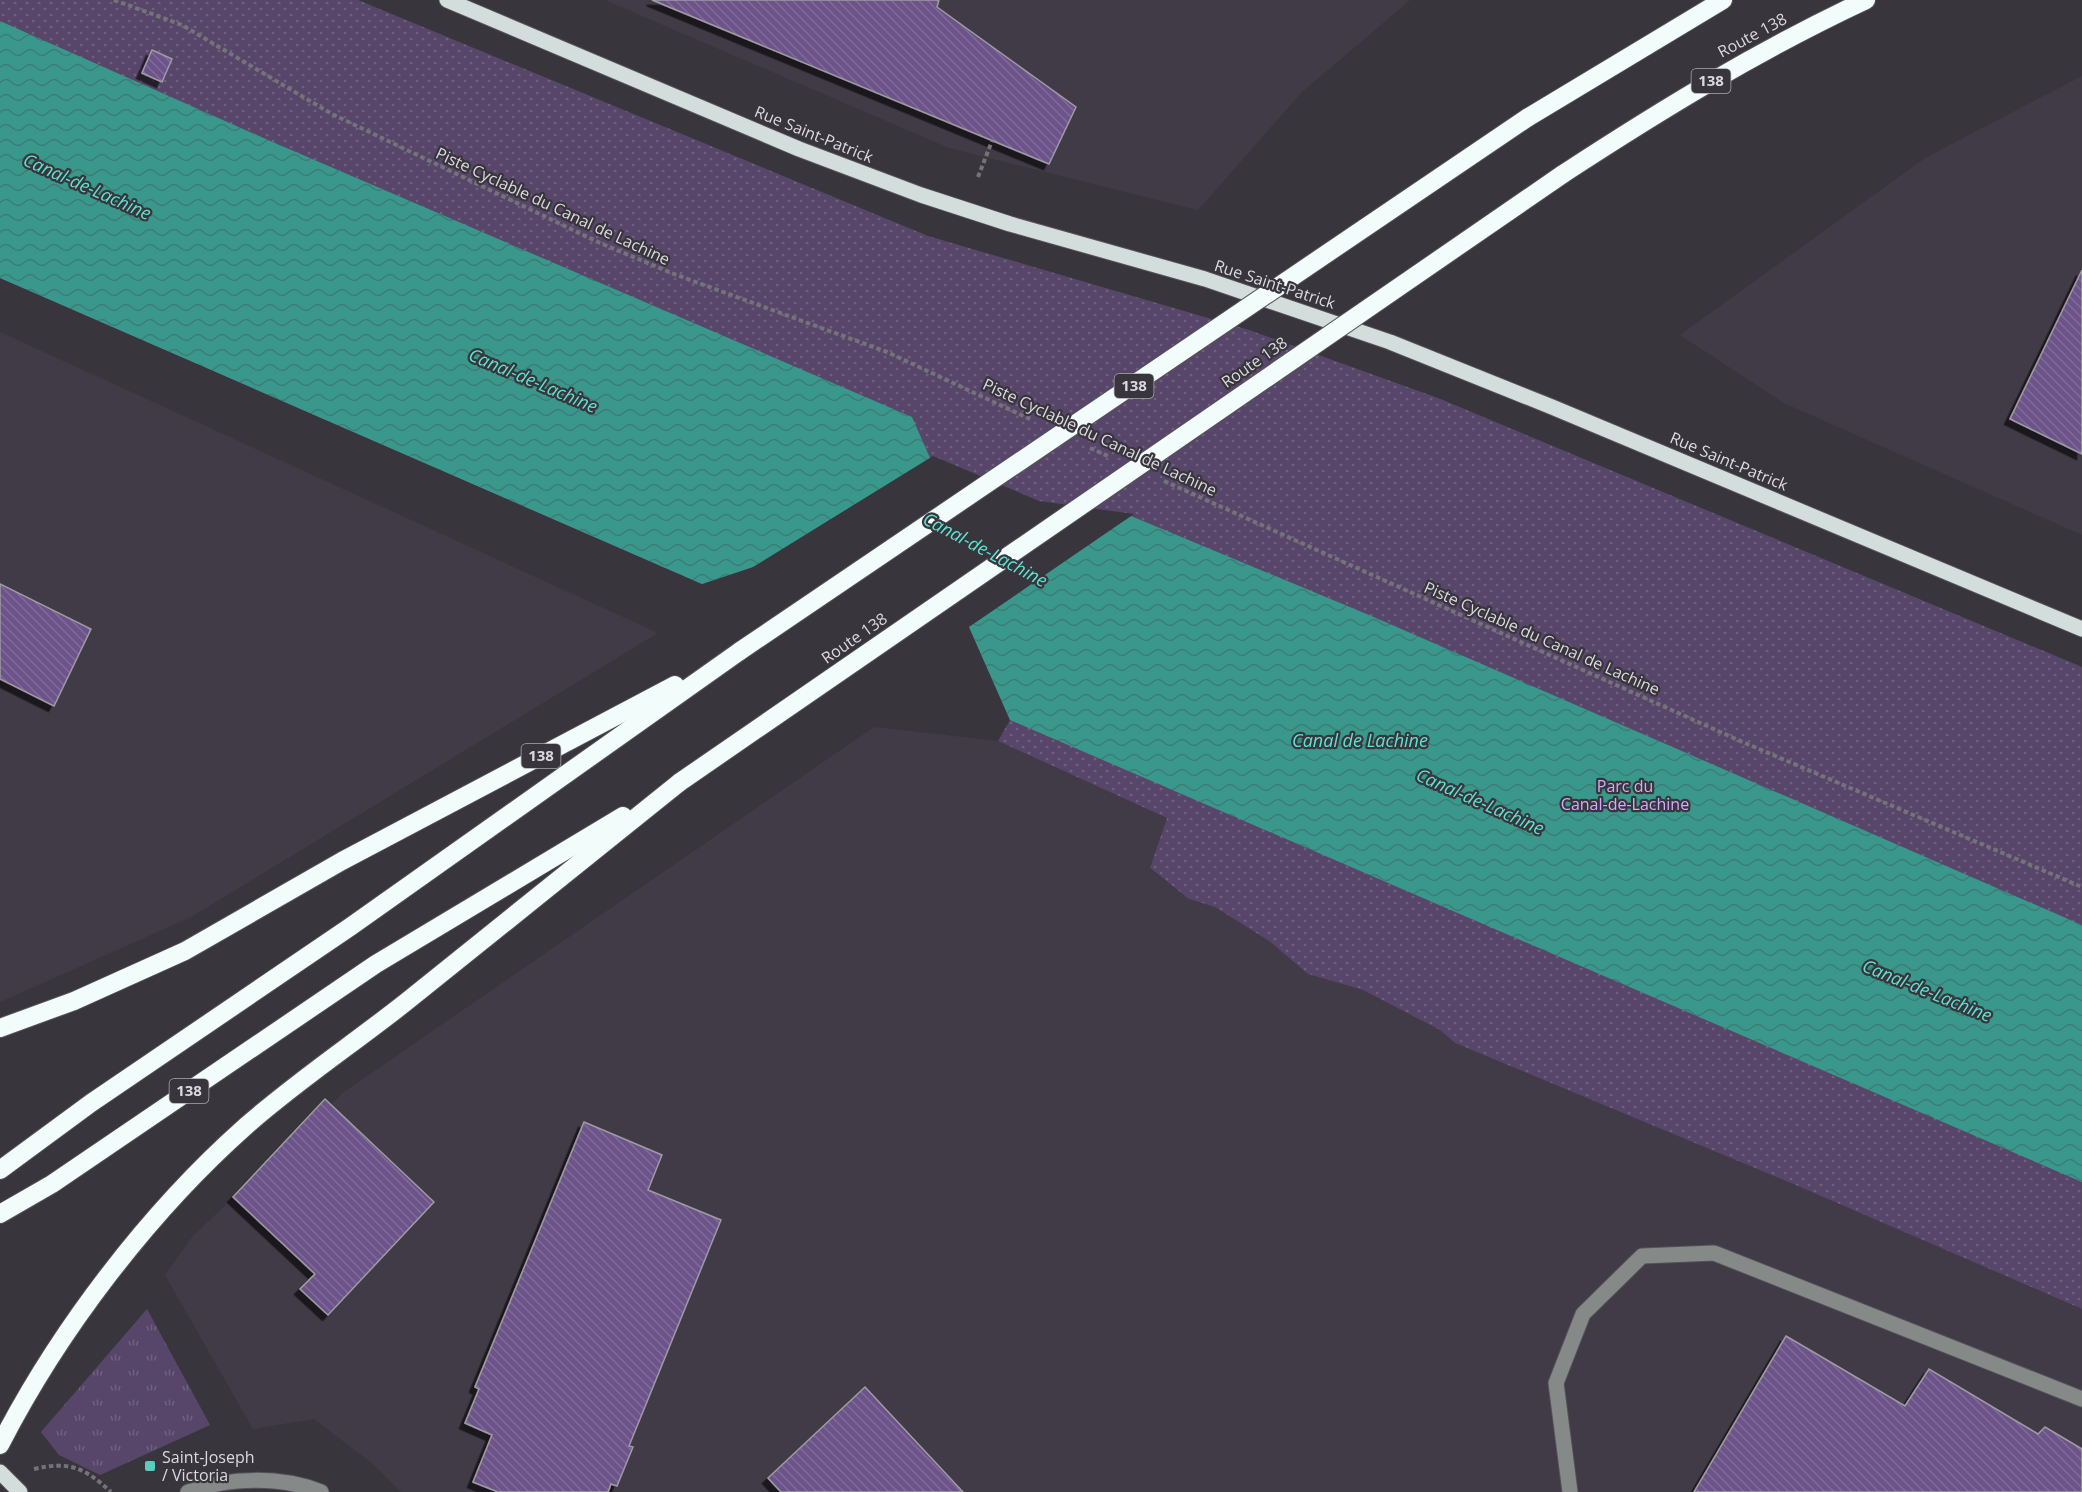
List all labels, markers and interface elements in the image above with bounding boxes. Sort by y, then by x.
street label: Route 138 [1713,8,1791,62]
road number: 138 [1692,69,1730,93]
street label: Rue Saint-Patrick [751,100,877,168]
street label: Piste Cyclable du Canal de Lachine [432,142,674,270]
water label: Canal-de-Lachine [20,147,155,225]
street label: Rue Saint-Patrick [1212,254,1339,314]
street label: Route 138 [1217,331,1291,393]
water label: Canal-de-Lachine [465,342,601,418]
street label: Piste Cyclable du Canal de Lachine [979,373,1221,501]
road number: 138 [1114,374,1154,398]
street label: Rue Saint-Patrick [1667,426,1792,496]
water label: Canal-de-Lachine [919,506,1052,592]
street label: Piste Cyclable du Canal de Lachine [1421,576,1663,700]
street label: Route 138 [817,607,891,669]
water label: Canal de Lachine [1292,728,1428,752]
road number: 138 [522,744,560,768]
water label: Canal-de-Lachine [1413,762,1548,840]
park label: Parc du Canal-de-Lachine [1561,775,1689,815]
water label: Canal-de-Lachine [1859,953,1996,1027]
road number: 138 [170,1079,208,1103]
place label: Saint-Joseph / Victoria [162,1446,255,1486]
marker: Saint-Joseph / Victoria [143,1459,157,1473]

